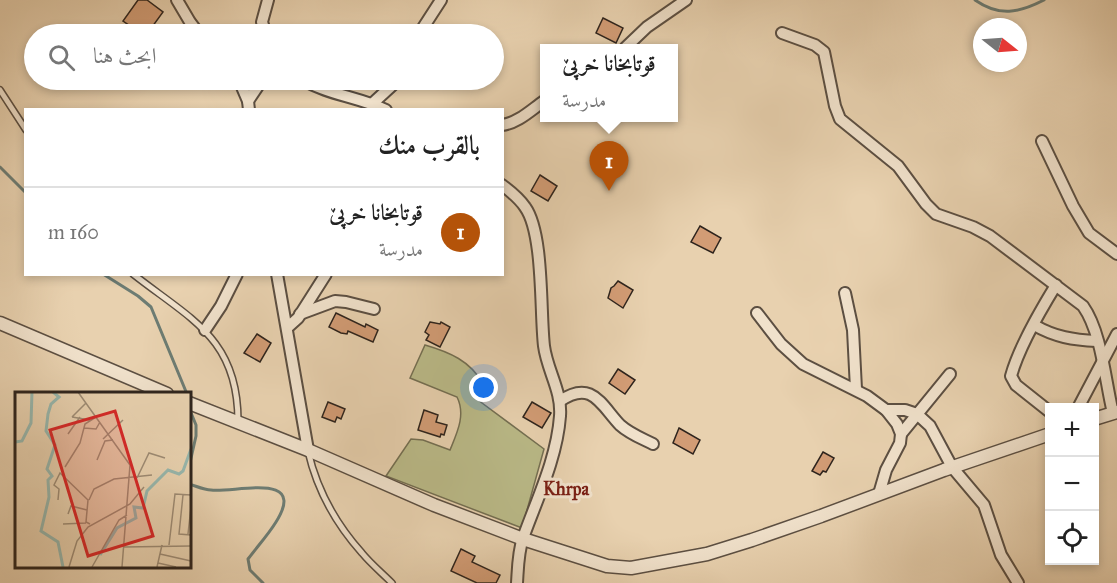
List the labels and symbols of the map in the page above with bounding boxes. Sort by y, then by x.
north arrow [973,18,1027,72]
pin: 1 [590,142,628,191]
your location [469,373,498,402]
inset map [15,392,190,568]
district label: Khrpa [543,478,589,501]

